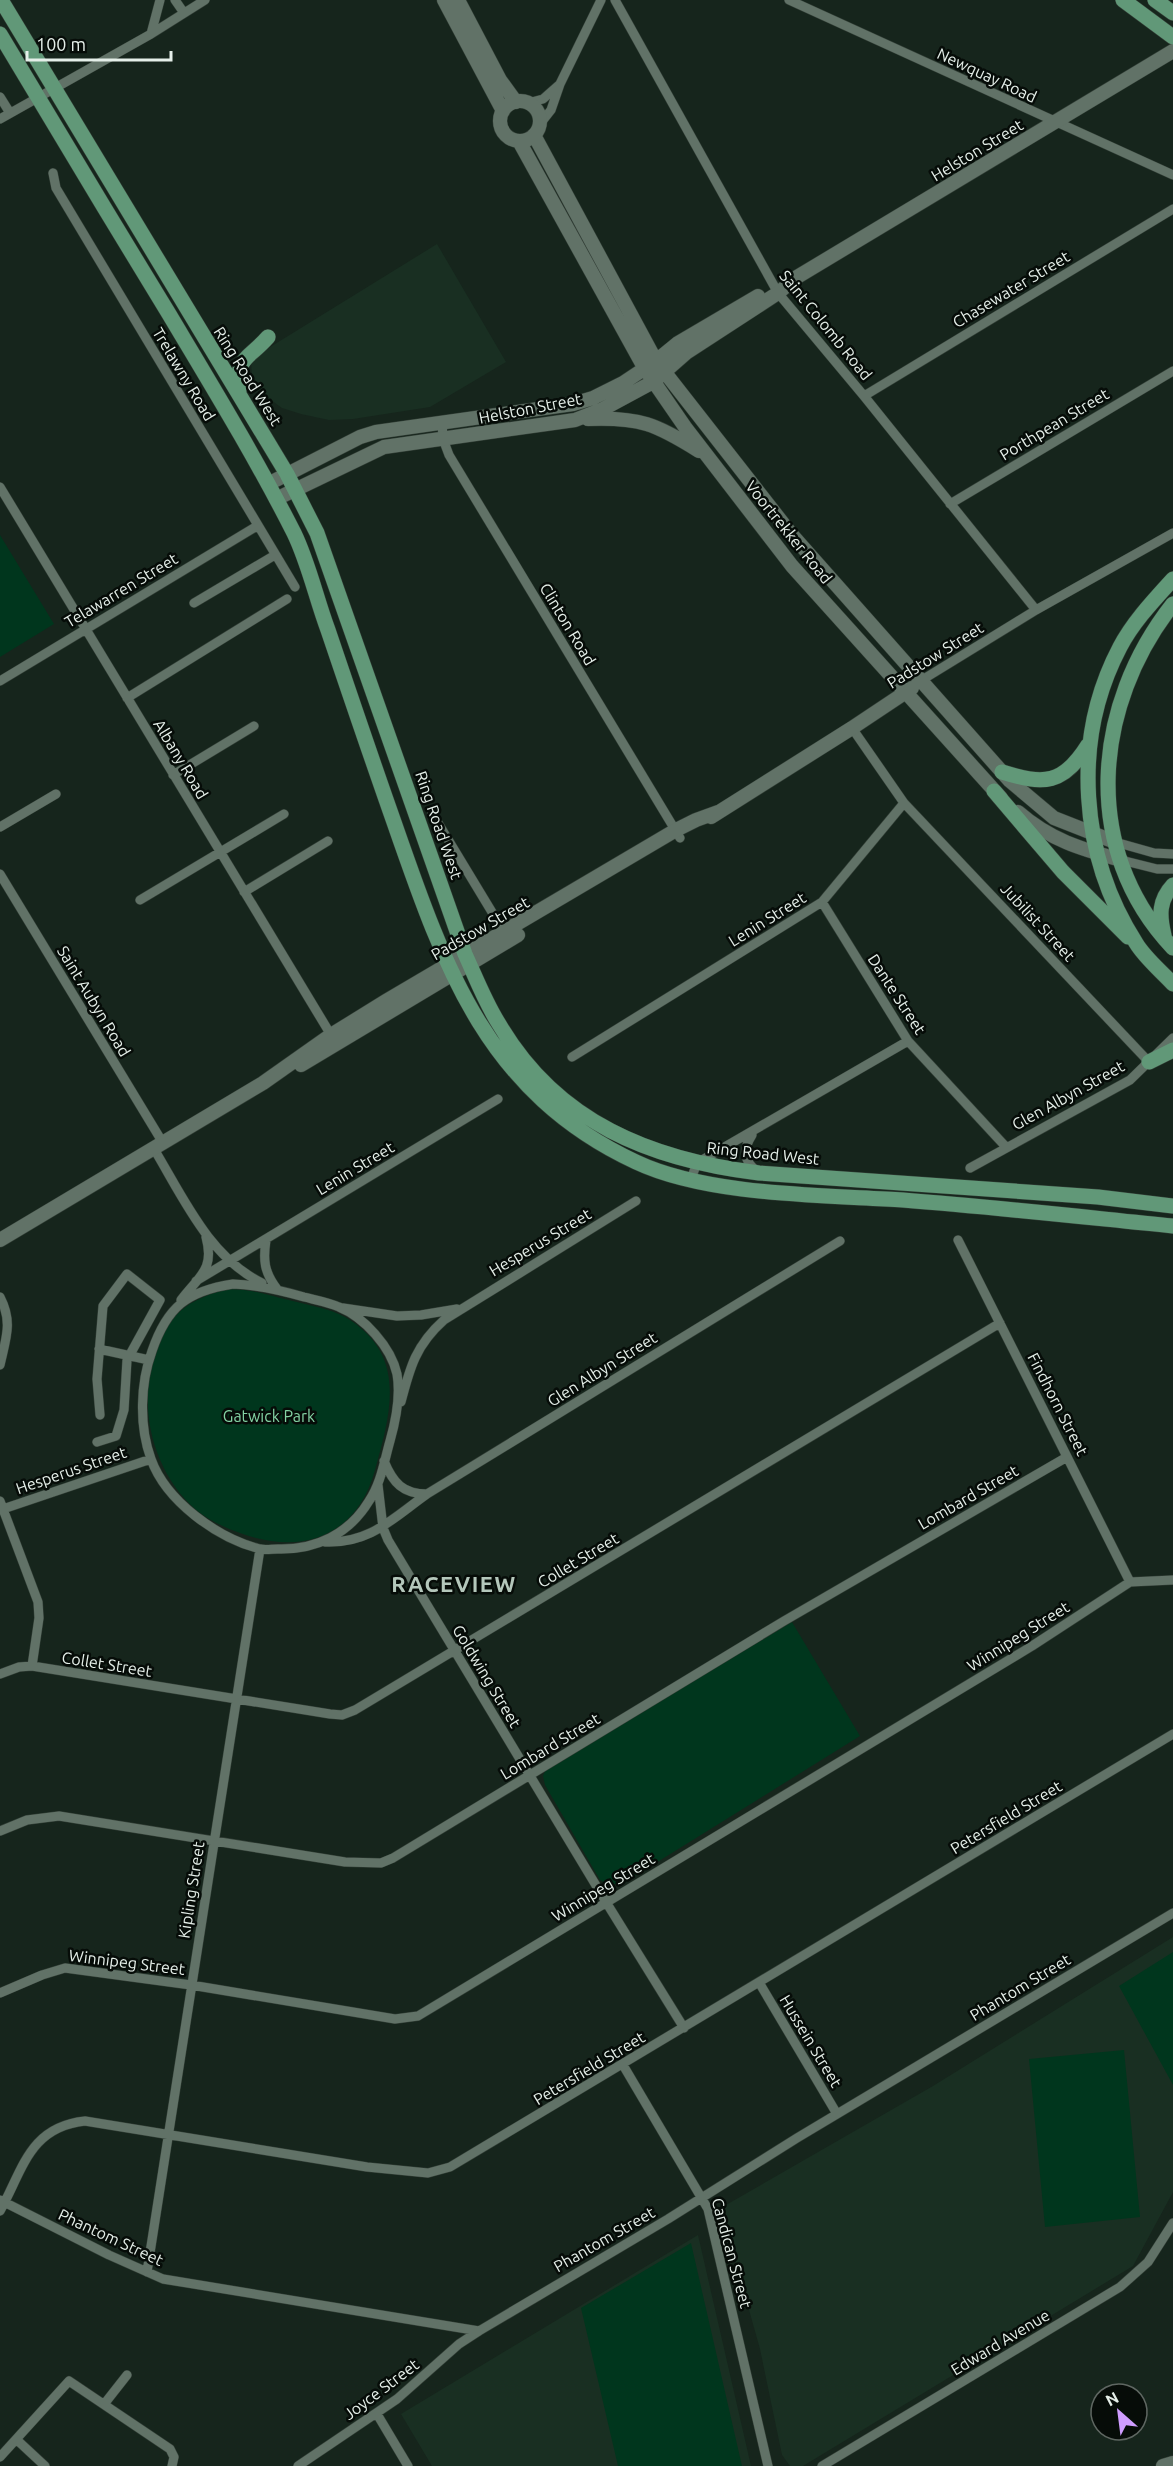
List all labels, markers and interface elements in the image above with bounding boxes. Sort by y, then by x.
scale bar [27,24,171,62]
text: 100 m [36,34,86,54]
street label: Newquay Road [934,44,1040,106]
street label: Helston Street [928,115,1027,185]
street label: Chasewater Street [949,247,1073,331]
street label: Saint Colomb Road [776,266,876,384]
street label: Ring Road West [210,323,286,429]
street label: Trelawny Road [149,324,219,424]
street label: Porthpean Street [996,384,1112,464]
street label: Helston Street [477,389,584,427]
street label: Voortrekker Road [742,477,836,587]
street label: Telawarren Street [61,549,181,631]
street label: Clinton Road [537,580,599,668]
street label: Padstow Street [883,618,987,692]
street label: Albany Road [150,716,212,802]
street label: Ring Road West [412,769,466,882]
street label: Jubilist Street [997,879,1079,965]
street label: Lenin Street [725,888,809,950]
street label: Padstow Street [428,892,533,963]
street label: Saint Aubyn Road [54,942,134,1060]
street label: Dante Street [864,950,930,1038]
street label: Glen Albyn Street [1009,1056,1128,1133]
street label: Lenin Street [313,1137,398,1198]
street label: Ring Road West [706,1138,821,1168]
street label: Hesperus Street [486,1204,595,1279]
street label: Glen Albyn Street [544,1328,661,1410]
street label: Findhorn Street [1024,1350,1092,1459]
park label: Gatwick Park [223,1407,315,1425]
street label: Hesperus Street [13,1442,129,1497]
street label: Lombard Street [915,1461,1022,1533]
street label: Collet Street [534,1528,622,1591]
district label: RACEVIEW [391,1571,517,1596]
street label: Winnipeg Street [964,1597,1073,1675]
street label: Goldwing Street [449,1621,525,1731]
street label: Collet Street [61,1648,154,1680]
street label: Lombard Street [497,1709,604,1783]
street label: Petersfield Street [947,1776,1066,1857]
street label: Kipling Street [174,1839,208,1940]
street label: Winnipeg Street [548,1849,658,1925]
street label: Winnipeg Street [68,1946,187,1978]
street label: Phantom Street [967,1950,1074,2024]
street label: Hussein Street [776,1992,846,2091]
street label: Petersfield Street [530,2027,649,2108]
street label: Candican Street [709,2196,756,2311]
street label: Phantom Street [550,2202,658,2275]
street label: Phantom Street [56,2205,167,2270]
street label: Edward Avenue [947,2305,1053,2379]
street label: Joyce Street [340,2354,423,2423]
north arrow [1089,2382,1149,2442]
text: N [1102,2388,1121,2410]

